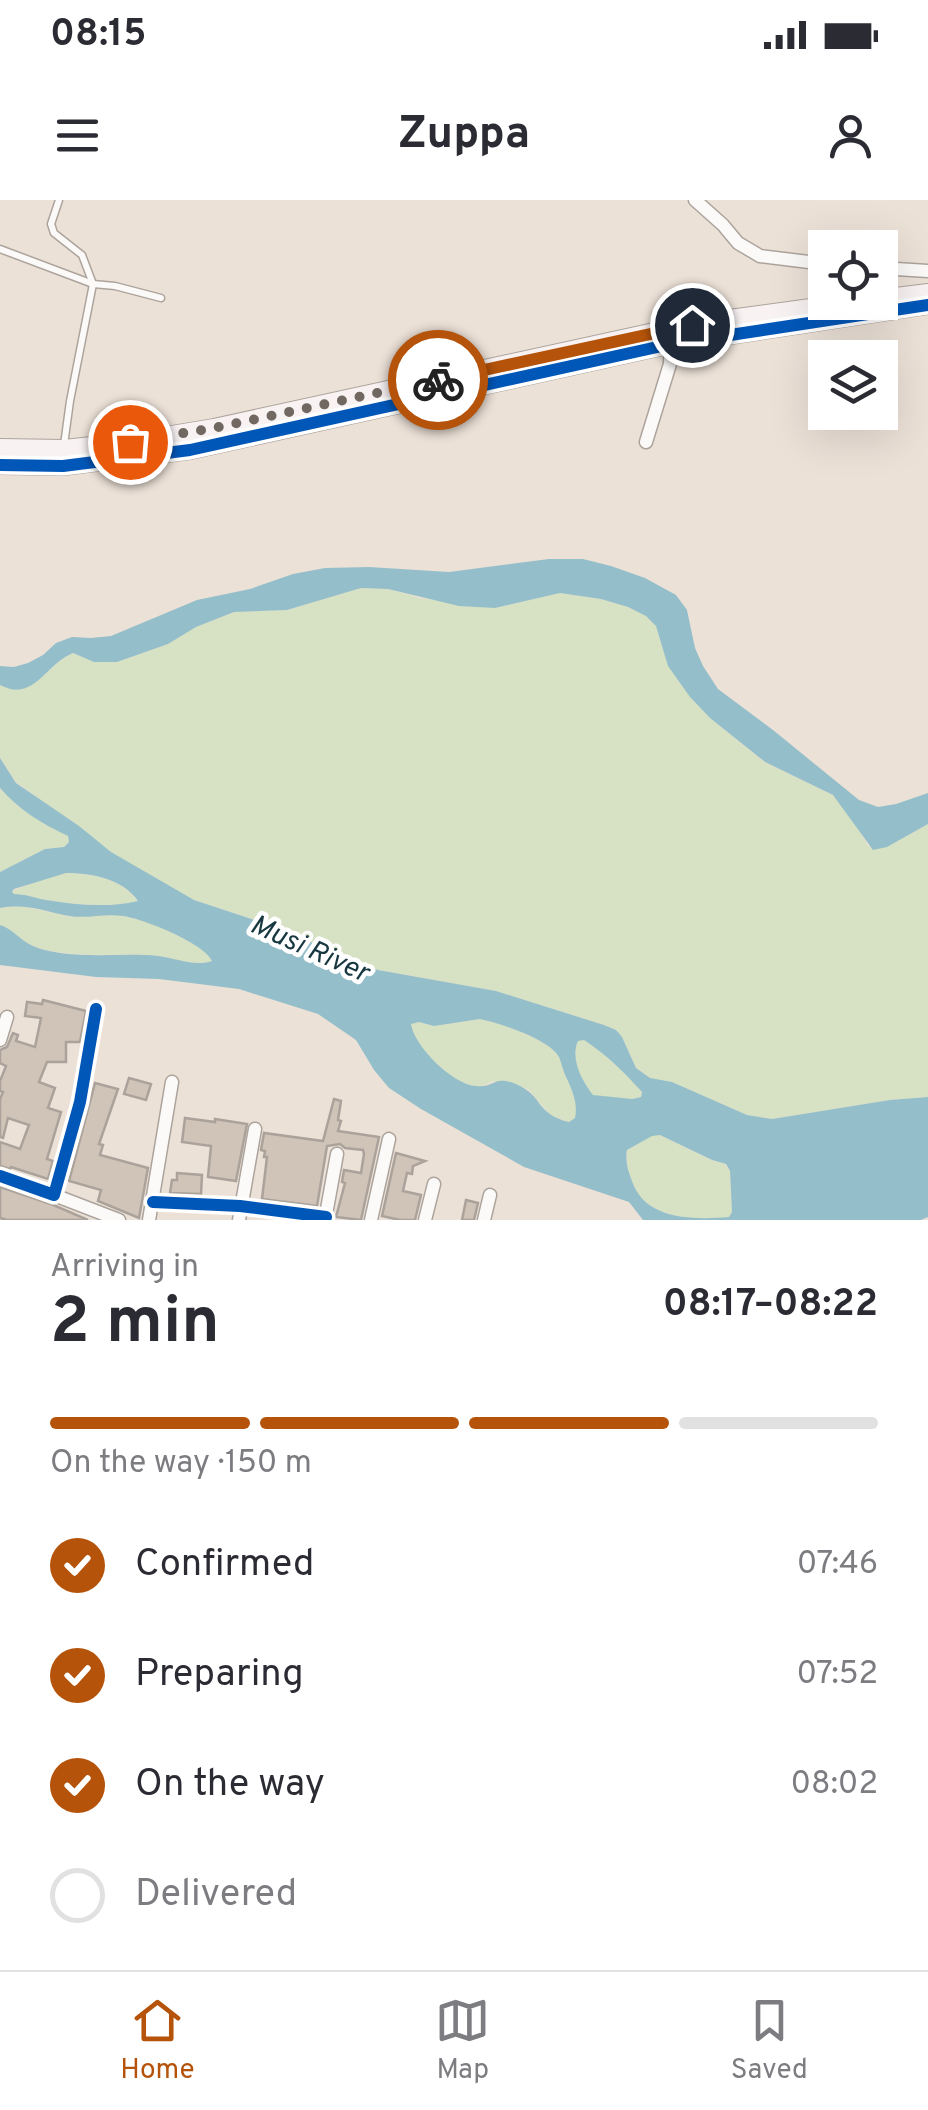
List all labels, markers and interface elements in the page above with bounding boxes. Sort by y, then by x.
text: 08:15 [50,11,147,60]
text: Zuppa [398,107,530,164]
icon: menu [50,108,105,163]
icon: person [823,108,878,163]
map controls [808,230,898,430]
button: locate [808,230,898,320]
pin [650,283,735,368]
icon: home [665,298,720,353]
courier [388,330,488,430]
button: layers [808,340,898,430]
icon: bike [411,353,466,408]
pin [88,400,173,485]
icon: bag [103,415,158,470]
water label: Musi River [244,908,376,993]
text: Arriving in [50,1248,199,1288]
text: 08:17–08:22 [663,1281,878,1330]
text: 2 min [50,1284,220,1366]
text: On the way · 150 m [50,1444,312,1484]
icon: check [50,1538,105,1593]
text: Confirmed [135,1541,314,1590]
text: 07:46 [797,1545,878,1585]
icon: check [50,1648,105,1703]
text: Preparing [135,1651,304,1700]
text: 07:52 [796,1655,878,1695]
icon: check [50,1758,105,1813]
text: On the way [135,1761,325,1810]
text: 08:02 [791,1765,878,1805]
text: Delivered [135,1871,297,1920]
tab: Home [120,1993,195,2089]
tab: Map [435,1993,490,2089]
tab: Saved [731,1993,808,2089]

